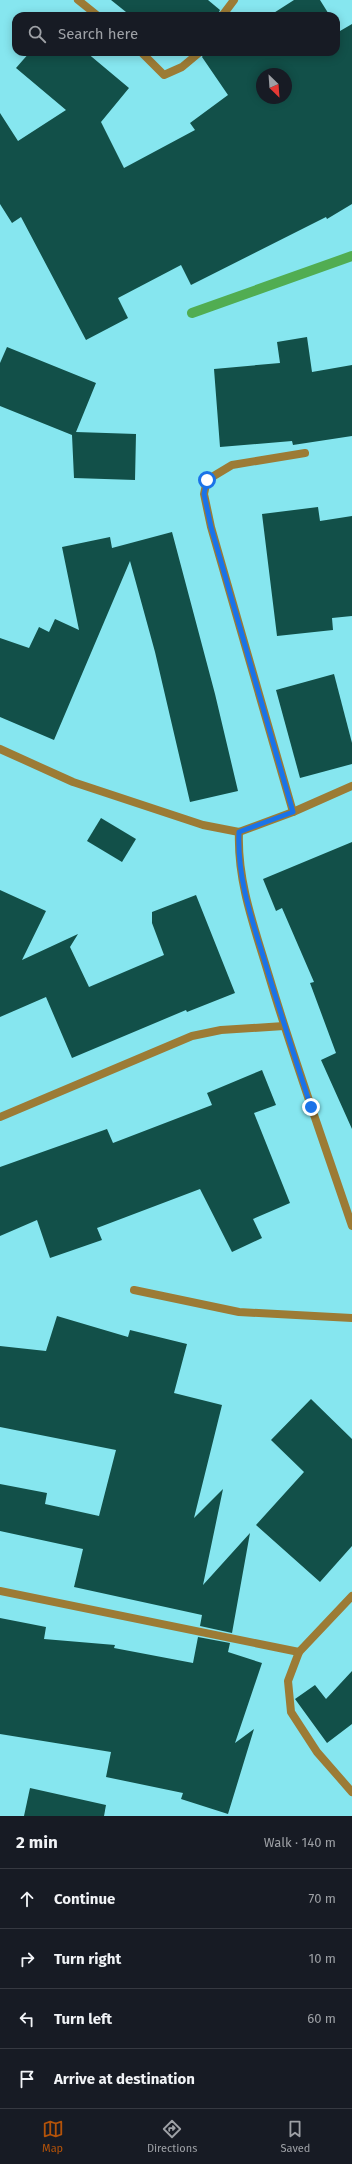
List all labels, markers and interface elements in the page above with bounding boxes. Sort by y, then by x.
search box [12,12,340,56]
icon: search [26,23,48,45]
text: Search here [58,25,138,43]
north arrow [256,68,292,104]
route start [198,471,216,489]
route end [302,1098,320,1116]
text: 2 min [16,1832,58,1853]
text: Walk · 140 m [264,1835,336,1850]
icon: ahead [16,1888,38,1910]
text: Continue [54,1890,115,1908]
text: 70 m [309,1891,336,1906]
icon: right [16,1948,38,1970]
text: Turn right [54,1950,121,1968]
text: 10 m [309,1951,336,1966]
icon: left [16,2008,38,2030]
text: Turn left [54,2010,112,2028]
text: 60 m [307,2011,336,2026]
icon: arrive [16,2068,38,2090]
text: Arrive at destination [54,2070,195,2088]
tab: Map [42,2118,64,2155]
tab: Directions [147,2118,197,2155]
tab: Saved [281,2118,310,2155]

